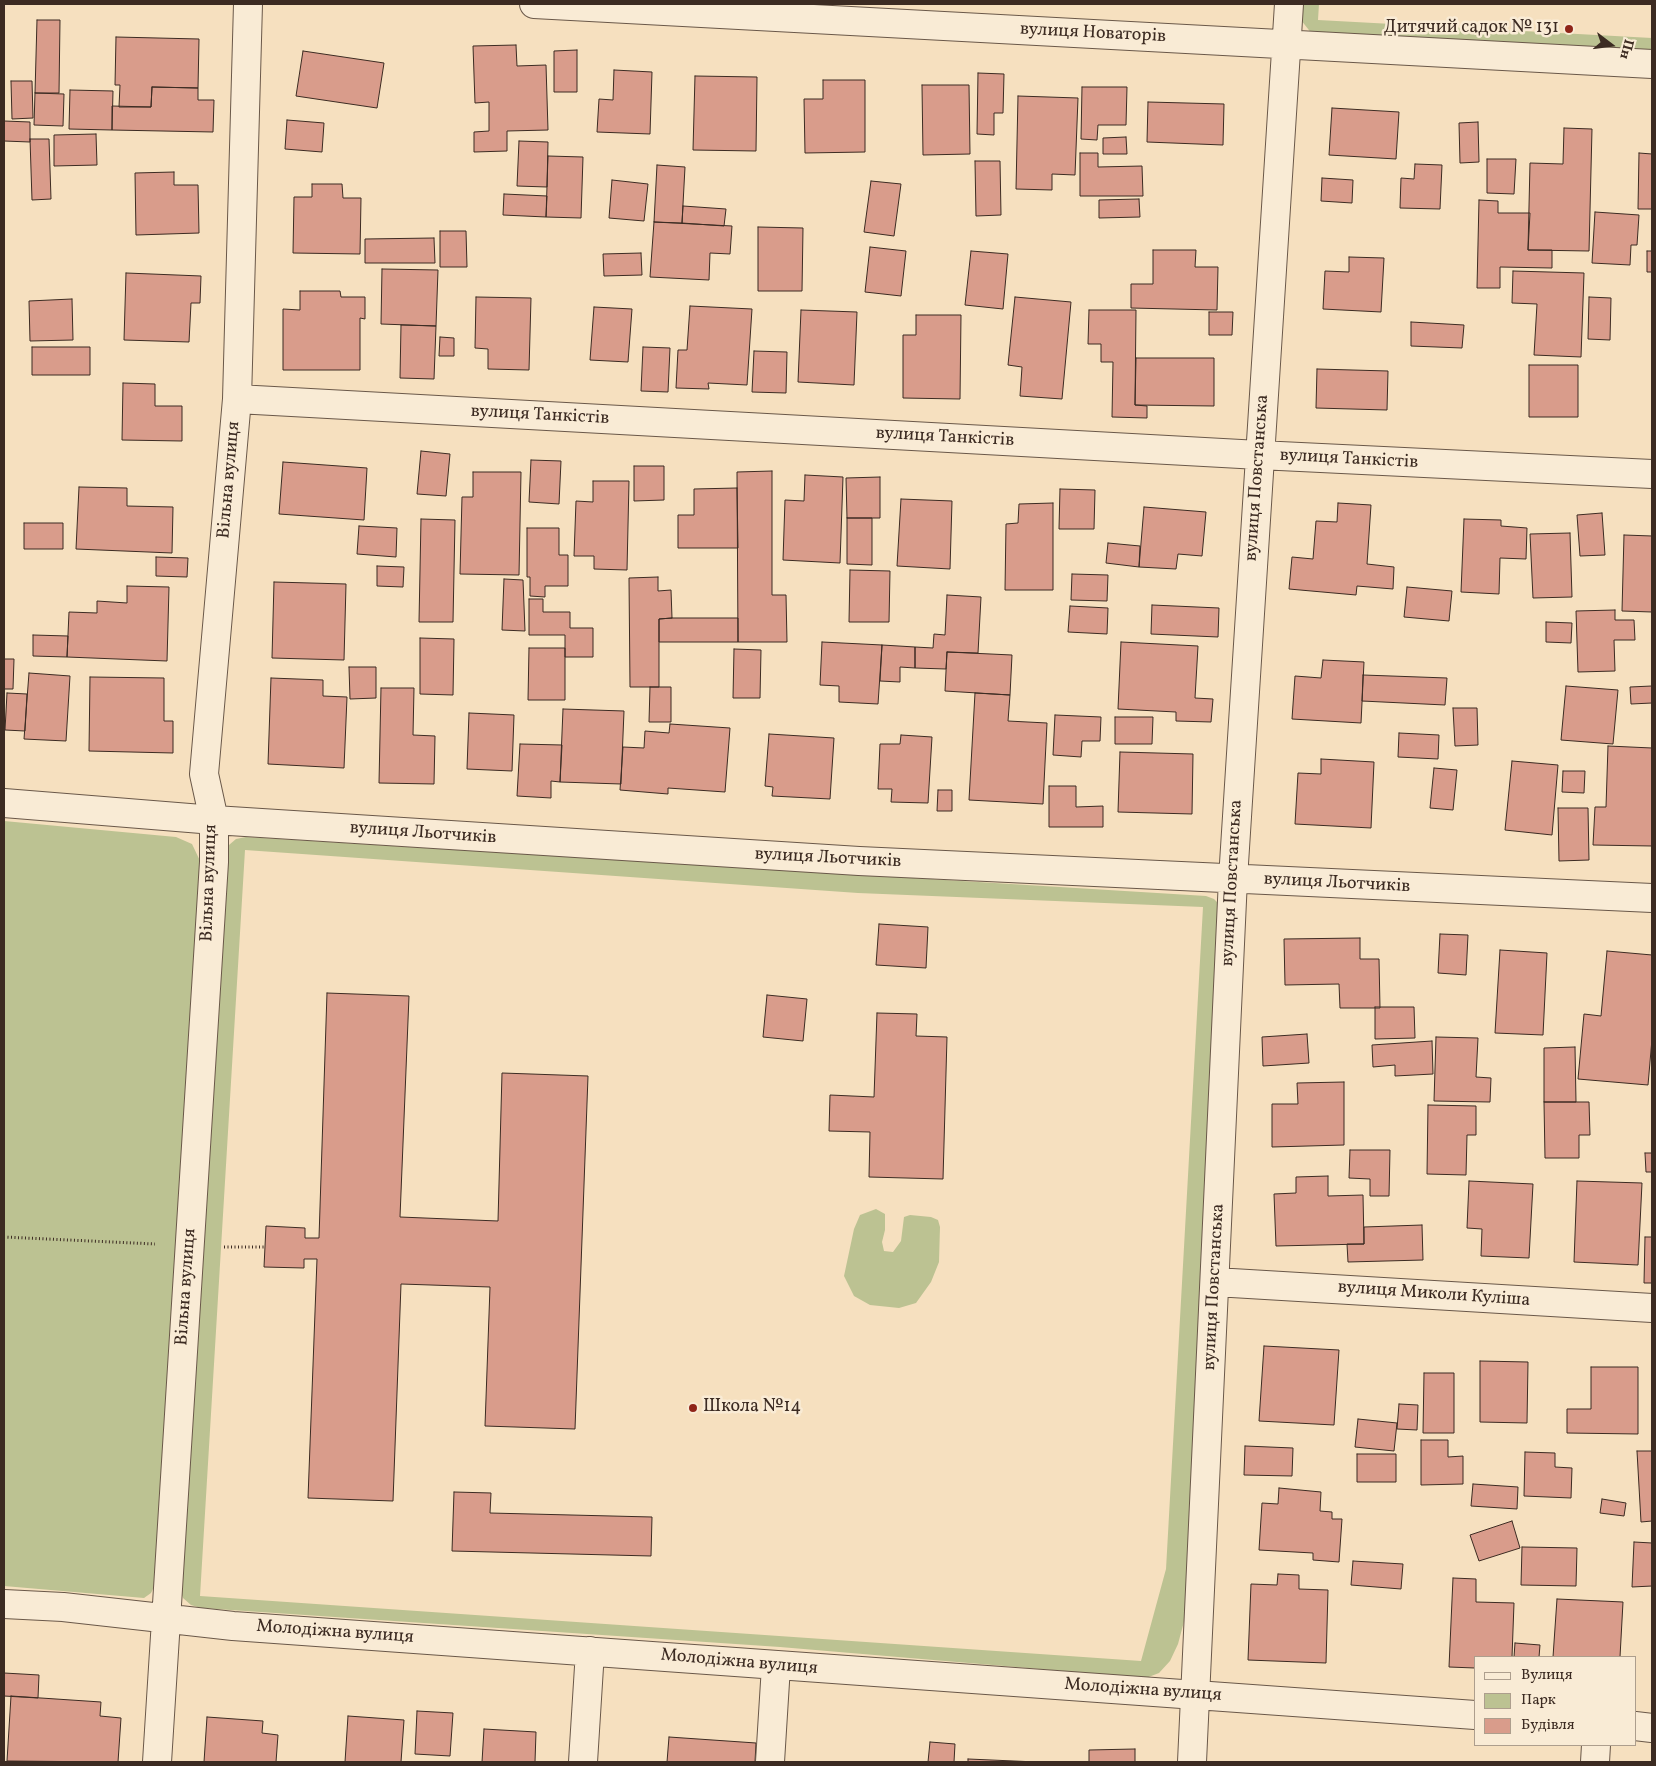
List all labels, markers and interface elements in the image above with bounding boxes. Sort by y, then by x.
place label: Дитячий садок № 131 [1384,18,1559,40]
street label: вулиця Новаторів [1019,19,1167,49]
north arrow [1586,20,1636,70]
marker: Дитячий садок № 131 [1563,23,1575,35]
text: Пн [1614,37,1638,61]
street label: вулиця Повстанська [1241,394,1275,562]
street label: вулиця Танкістів [470,402,610,430]
street label: Вільна вулиця [214,420,246,540]
street label: вулиця Танкістів [875,424,1015,452]
street label: вулиця Танкістів [1279,446,1419,474]
street label: вулиця Повстанська [1218,799,1248,967]
street label: вулиця Льотчиків [349,818,497,850]
street label: Вільна вулиця [197,824,223,942]
street label: вулиця Льотчиків [754,844,902,874]
street label: вулиця Льотчиків [1263,869,1411,899]
street label: вулиця Повстанська [1200,1203,1230,1371]
street label: Вільна вулиця [172,1228,202,1346]
street label: вулиця Миколи Куліша [1337,1277,1531,1313]
place label: Школа №14 [703,1397,801,1419]
marker: Школа №14 [687,1402,699,1414]
street label: Молодіжна вулиця [256,1617,414,1649]
street label: Молодіжна вулиця [659,1645,819,1681]
legend [1474,1656,1636,1746]
text: Вулиця [1521,1665,1572,1686]
street label: Молодіжна вулиця [1064,1675,1222,1707]
text: Парк [1521,1690,1556,1711]
text: Будівля [1521,1715,1575,1736]

